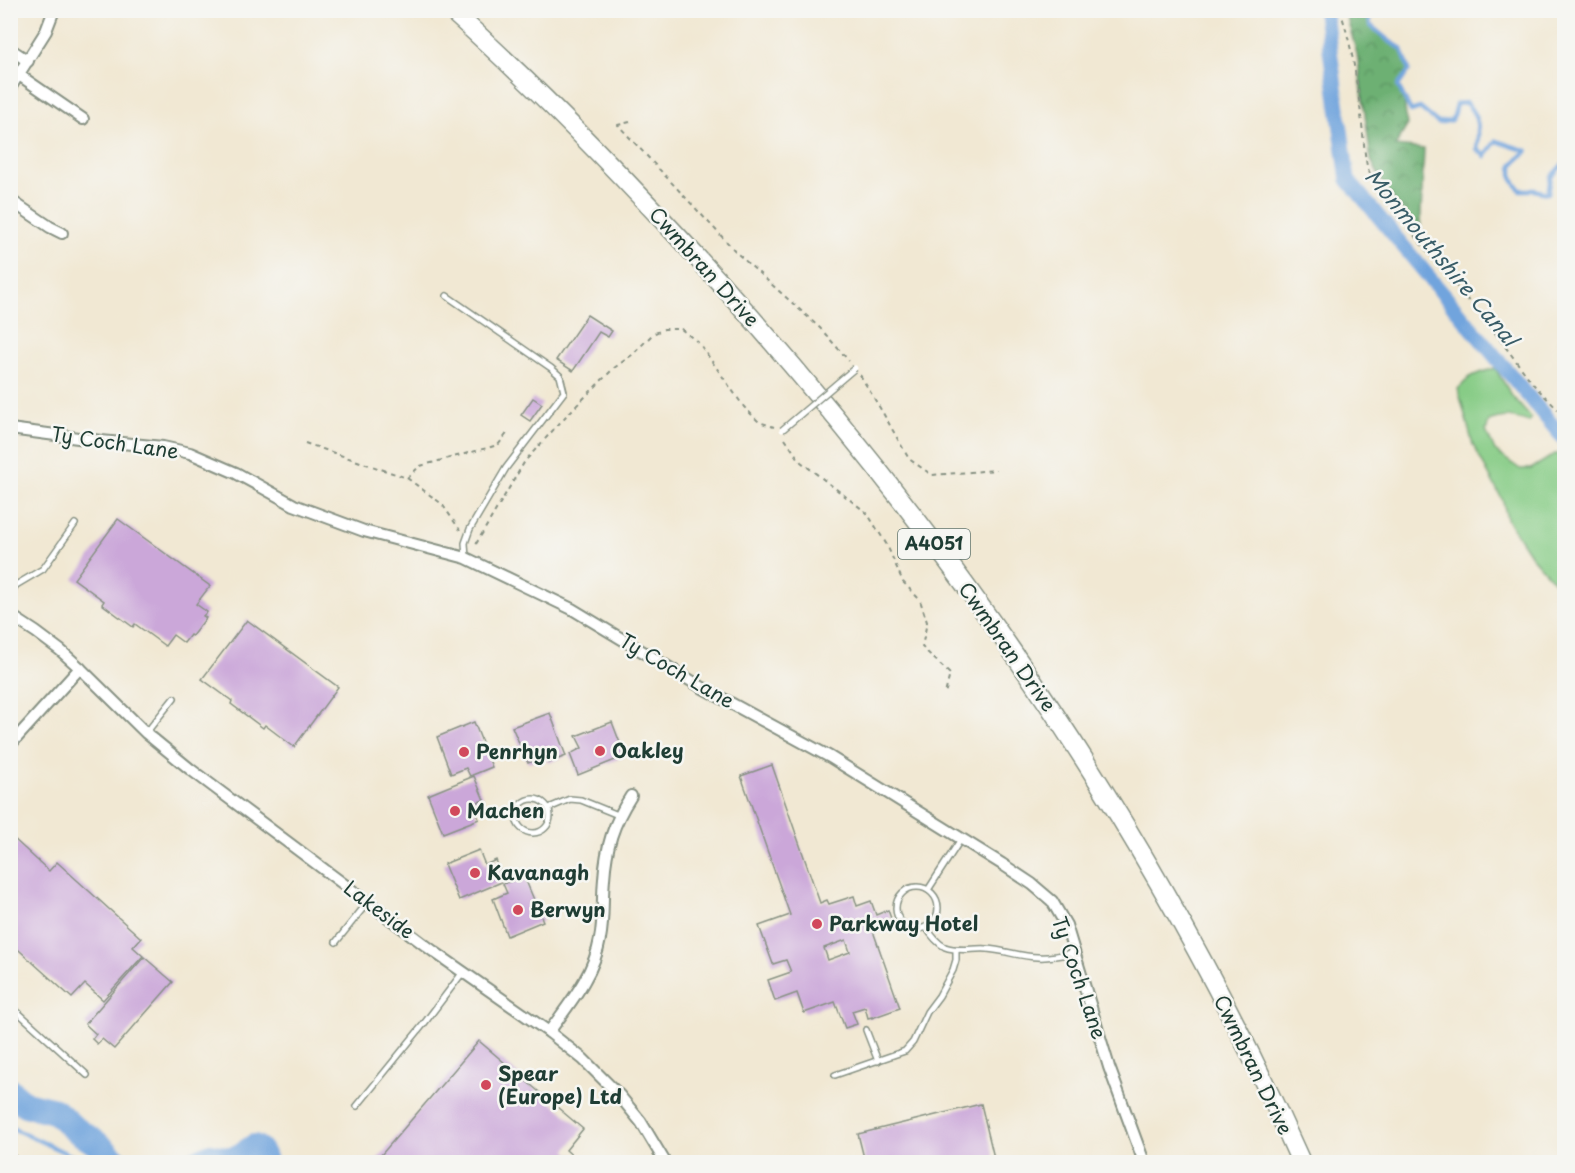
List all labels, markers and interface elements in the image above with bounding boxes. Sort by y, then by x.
water label: Monmouthshire Canal [1358,161,1529,355]
street label: Cwmbran Drive [643,200,767,333]
street label: Ty Coch Lane [50,418,181,466]
road number: A4051 [898,529,970,559]
street label: Cwmbran Drive [952,575,1064,717]
street label: Ty Coch Lane [614,625,741,715]
place label: Oakley [612,735,684,765]
place label: Penrhyn [476,736,558,766]
marker: Oakley [593,744,607,758]
marker: Penrhyn [457,745,471,759]
place label: Machen [467,795,544,825]
marker: Machen [448,804,462,818]
place label: Kavanagh [487,857,589,887]
marker: Kavanagh [468,866,482,880]
street label: Lakeside [338,873,421,946]
place label: Berwyn [530,894,606,924]
marker: Berwyn [511,903,525,917]
place label: Parkway Hotel [829,908,978,938]
street label: Ty Coch Lane [1045,912,1115,1043]
marker: Parkway Hotel [810,917,824,931]
street label: Cwmbran Drive [1207,989,1301,1140]
place label: Spear (Europe) Ltd [498,1058,622,1111]
marker: Spear (Europe) Ltd [479,1078,493,1092]

